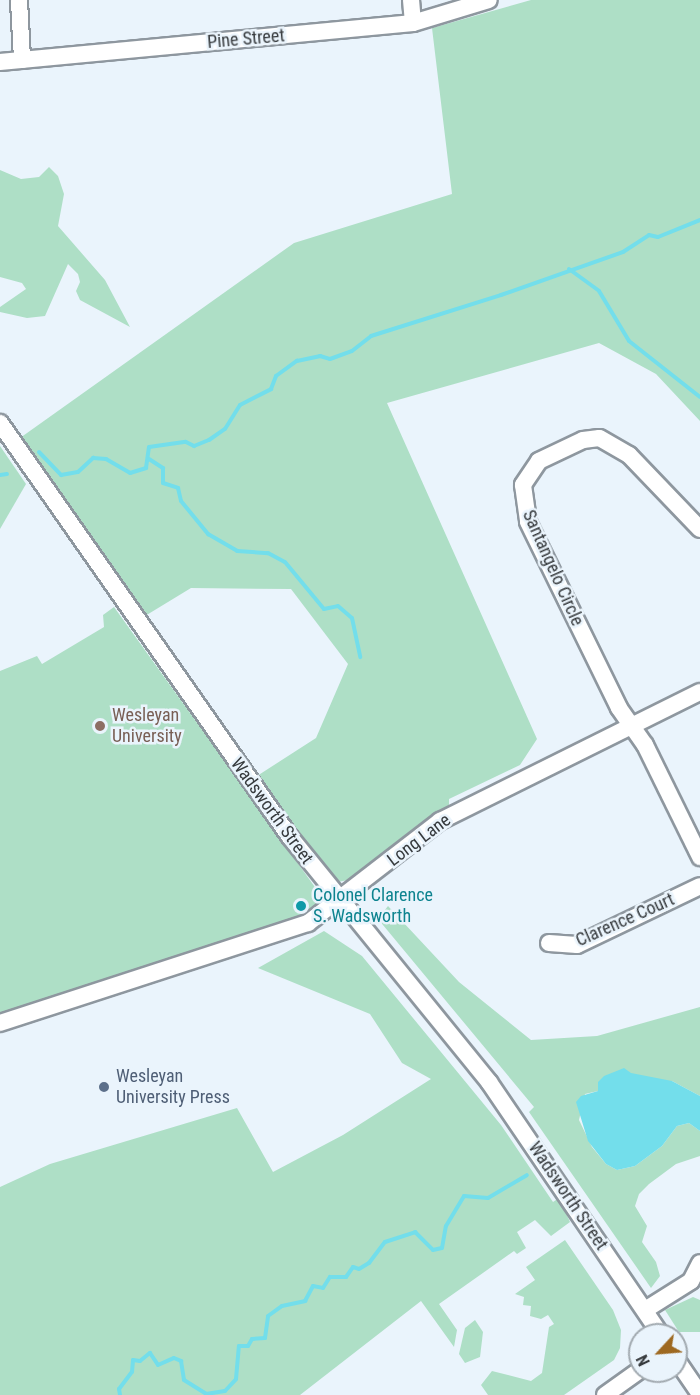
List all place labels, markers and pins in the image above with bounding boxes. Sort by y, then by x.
place label: Wesleyan University [112,705,182,748]
marker: Wesleyan University [93,719,107,733]
place label: Colonel Clarence S. Wadsworth [313,885,433,928]
marker: Colonel Clarence S. Wadsworth [294,899,308,913]
place label: Wesleyan University Press [116,1066,230,1108]
marker: Wesleyan University Press [97,1080,111,1094]

